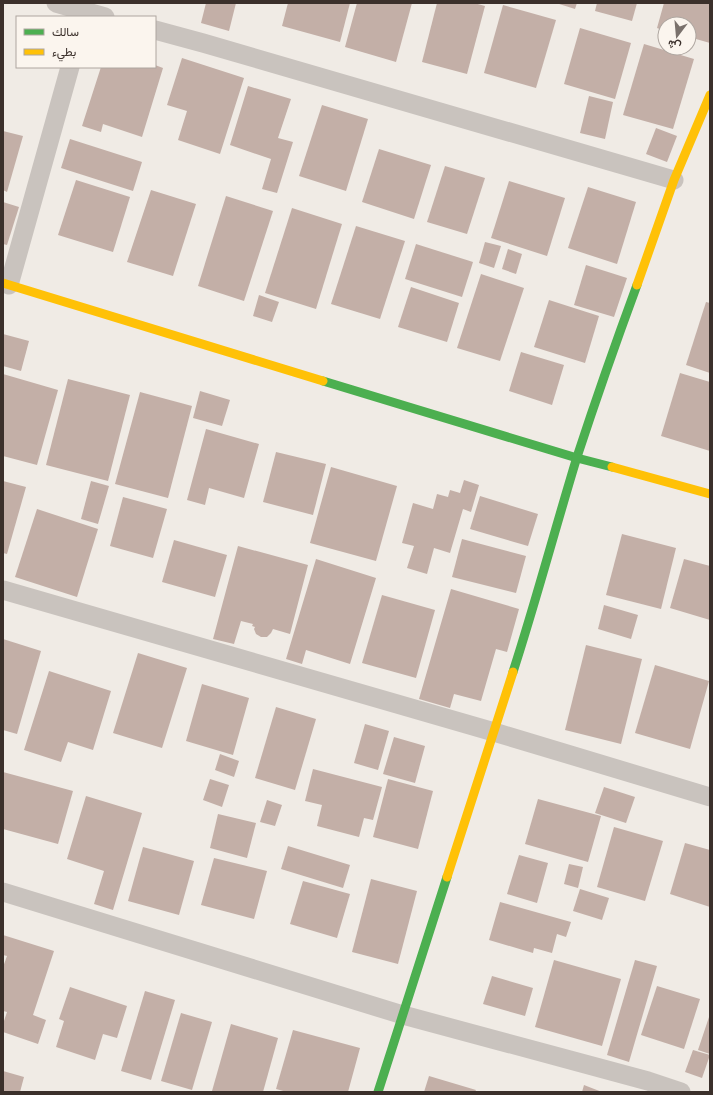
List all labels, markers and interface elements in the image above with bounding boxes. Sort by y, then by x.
legend [16,16,156,68]
north arrow [657,16,697,56]
text: سالك [52,25,79,39]
text: ش [666,37,683,53]
text: بطيء [52,45,76,62]

